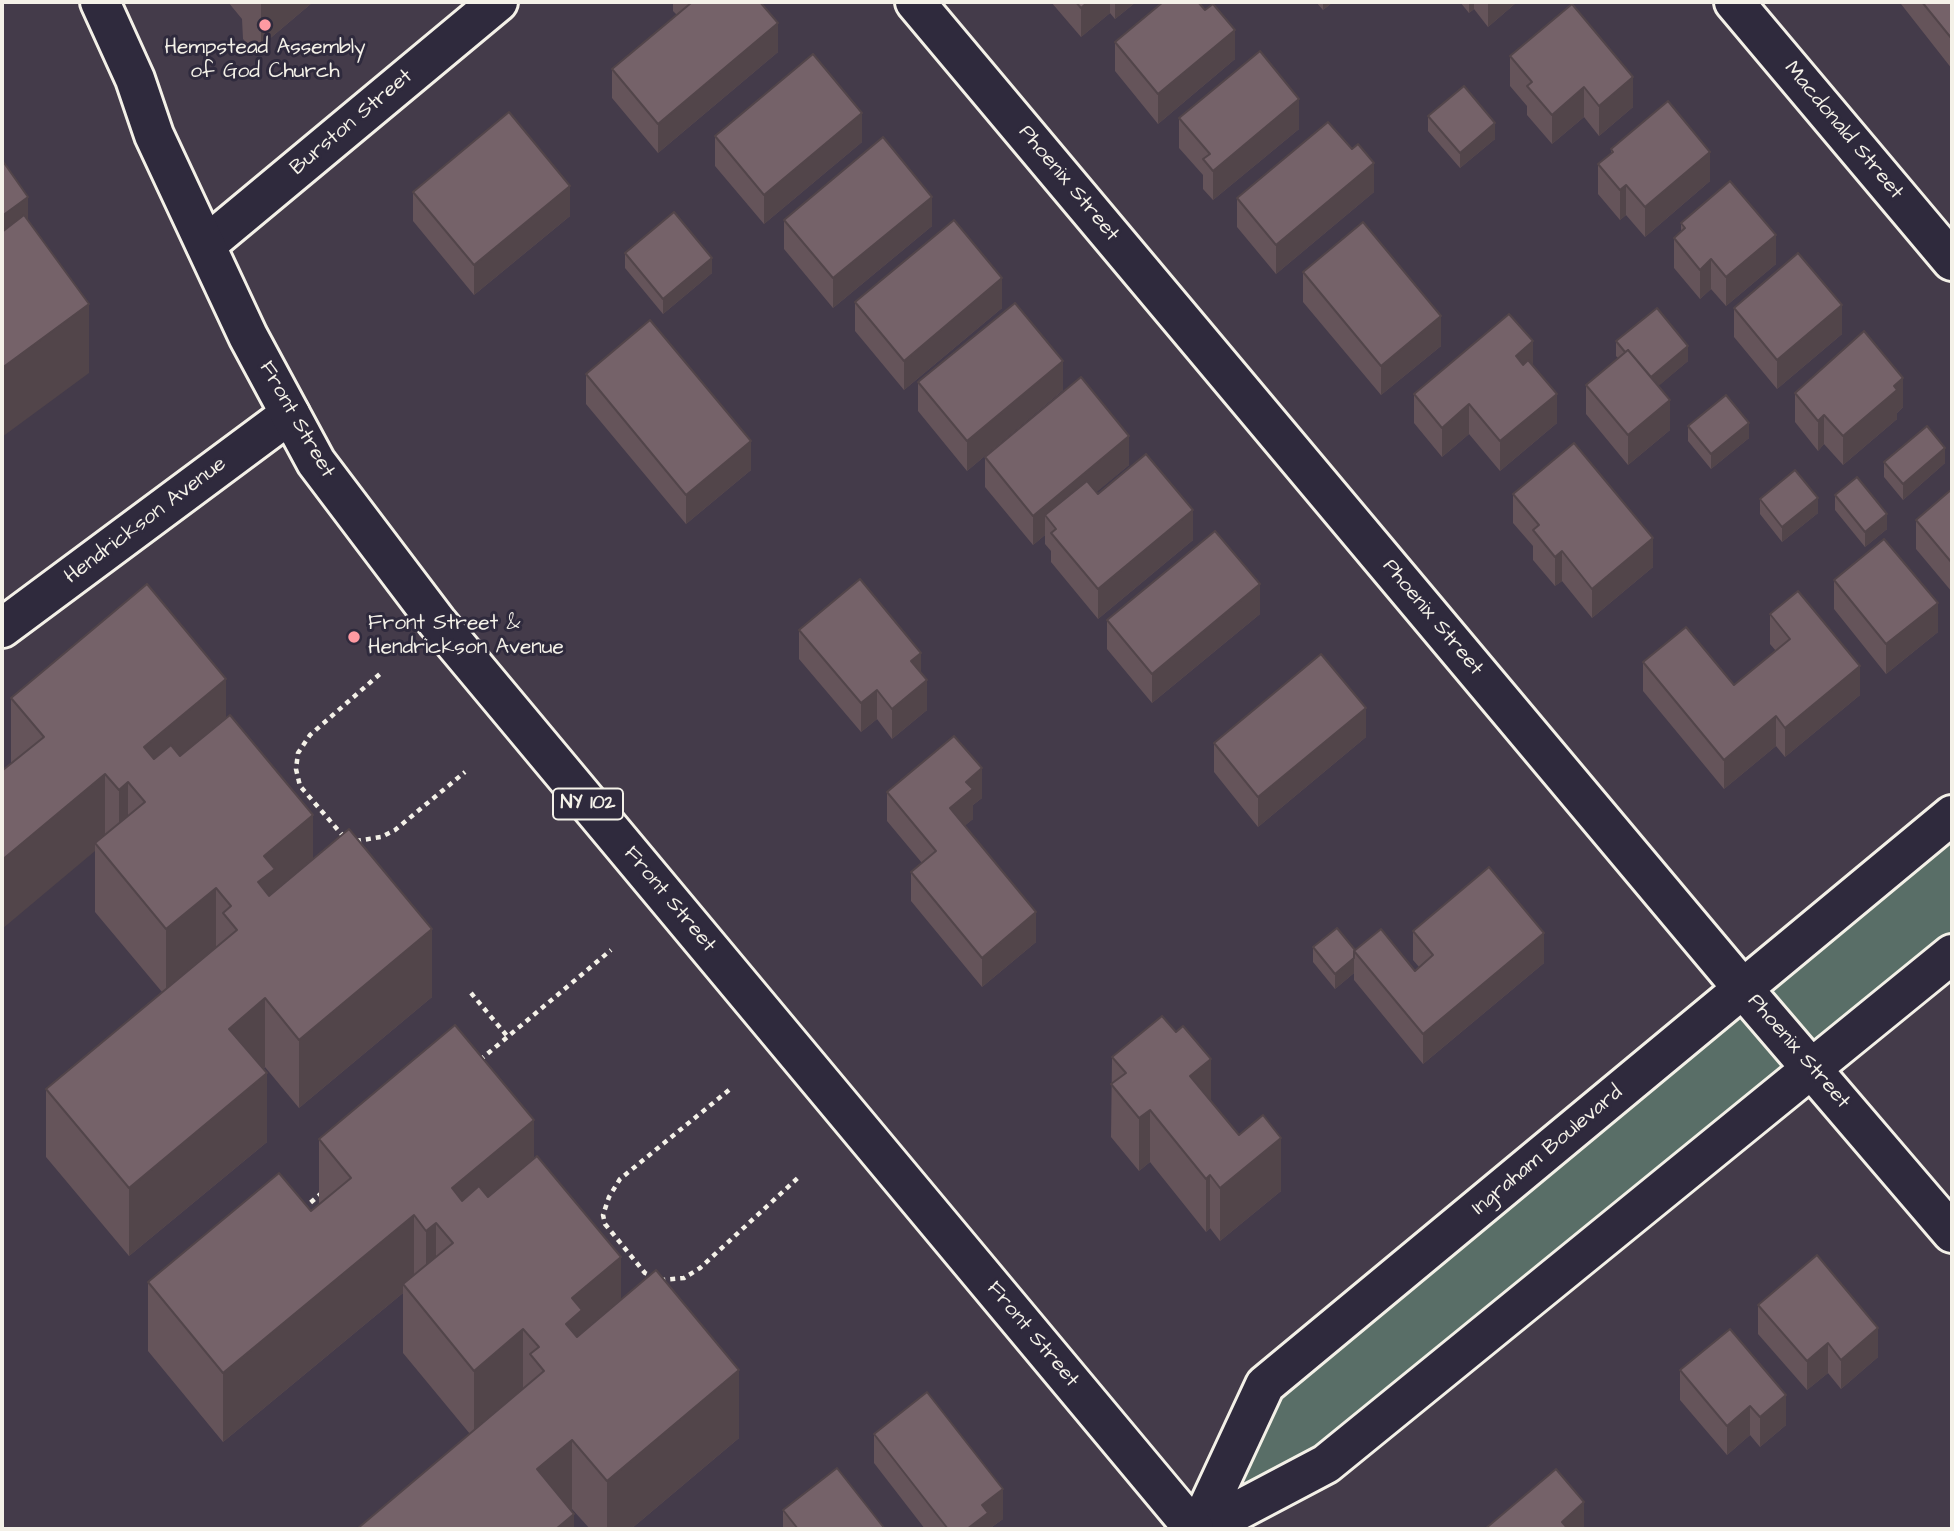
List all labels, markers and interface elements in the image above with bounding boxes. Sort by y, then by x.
marker: Hempstead Assembly of God Church [257,17,273,33]
place label: Hempstead Assembly of God Church [164,36,366,86]
street label: Macdonald Street [1778,57,1908,205]
street label: Burston Street [286,65,418,181]
street label: Phoenix Street [1012,121,1124,247]
street label: Front Street [253,357,339,483]
street label: Hendrickson Avenue [60,452,232,590]
street label: Phoenix Street [1376,555,1488,681]
place label: Front Street & Hendrickson Avenue [368,612,564,662]
marker: Front Street & Hendrickson Avenue [346,629,362,645]
road number: NY 102 [553,789,623,820]
street label: Front Street [618,842,720,958]
street label: Phoenix Street [1741,990,1855,1114]
street label: Ingraham Boulevard [1468,1081,1628,1221]
street label: Front Street [981,1277,1083,1393]

